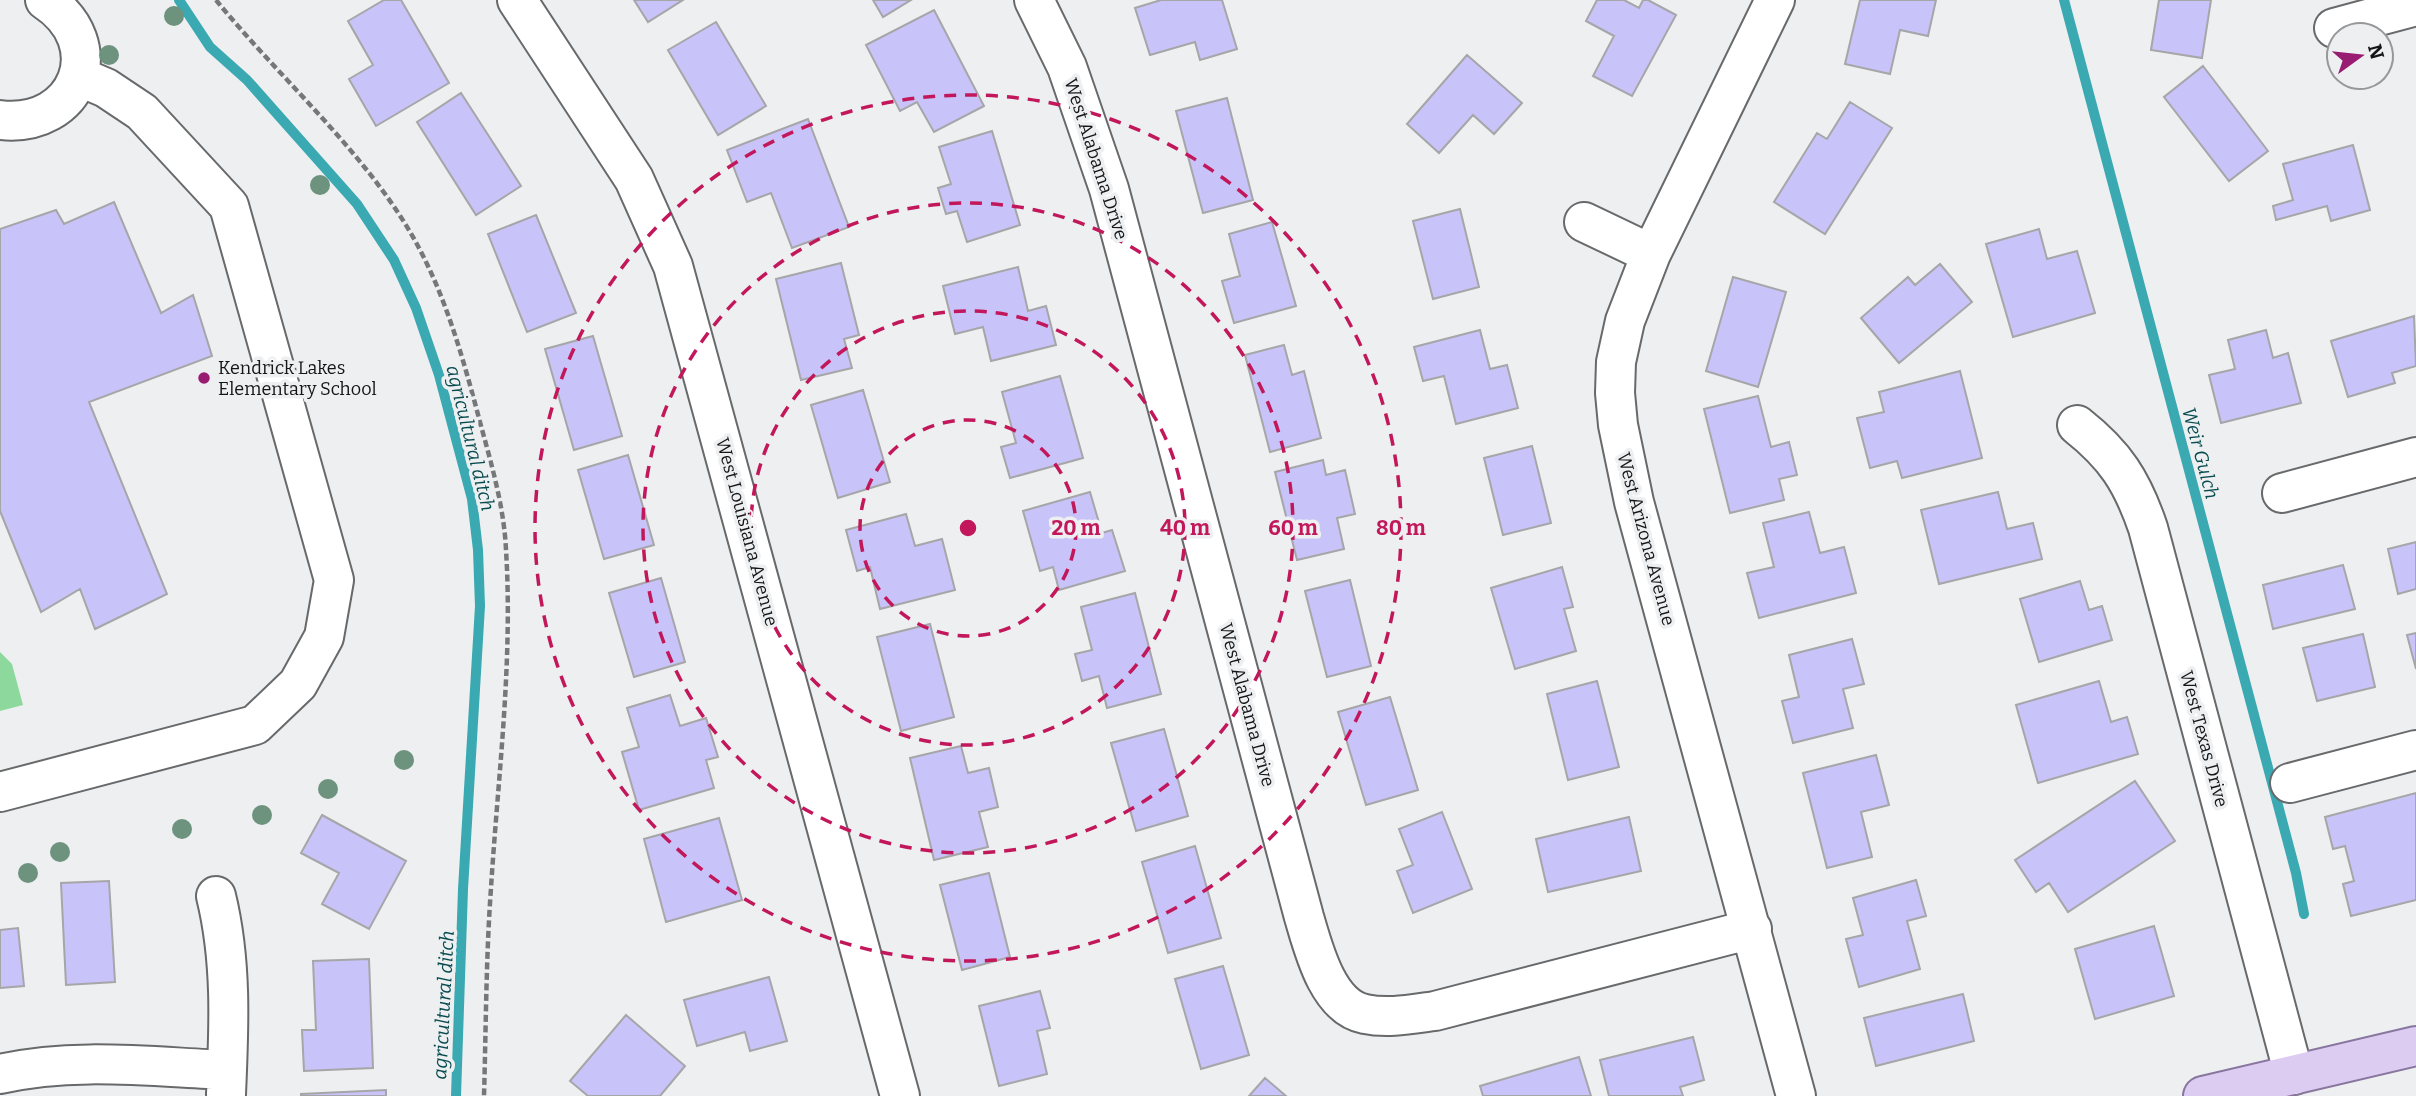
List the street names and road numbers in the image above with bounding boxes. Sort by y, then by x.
street label: West Alabama Drive [1060,76,1132,242]
street label: West Louisiana Avenue [711,435,783,629]
street label: West Arizona Avenue [1612,450,1680,628]
street label: West Alabama Drive [1215,621,1279,789]
street label: West Texas Drive [2175,668,2233,810]

